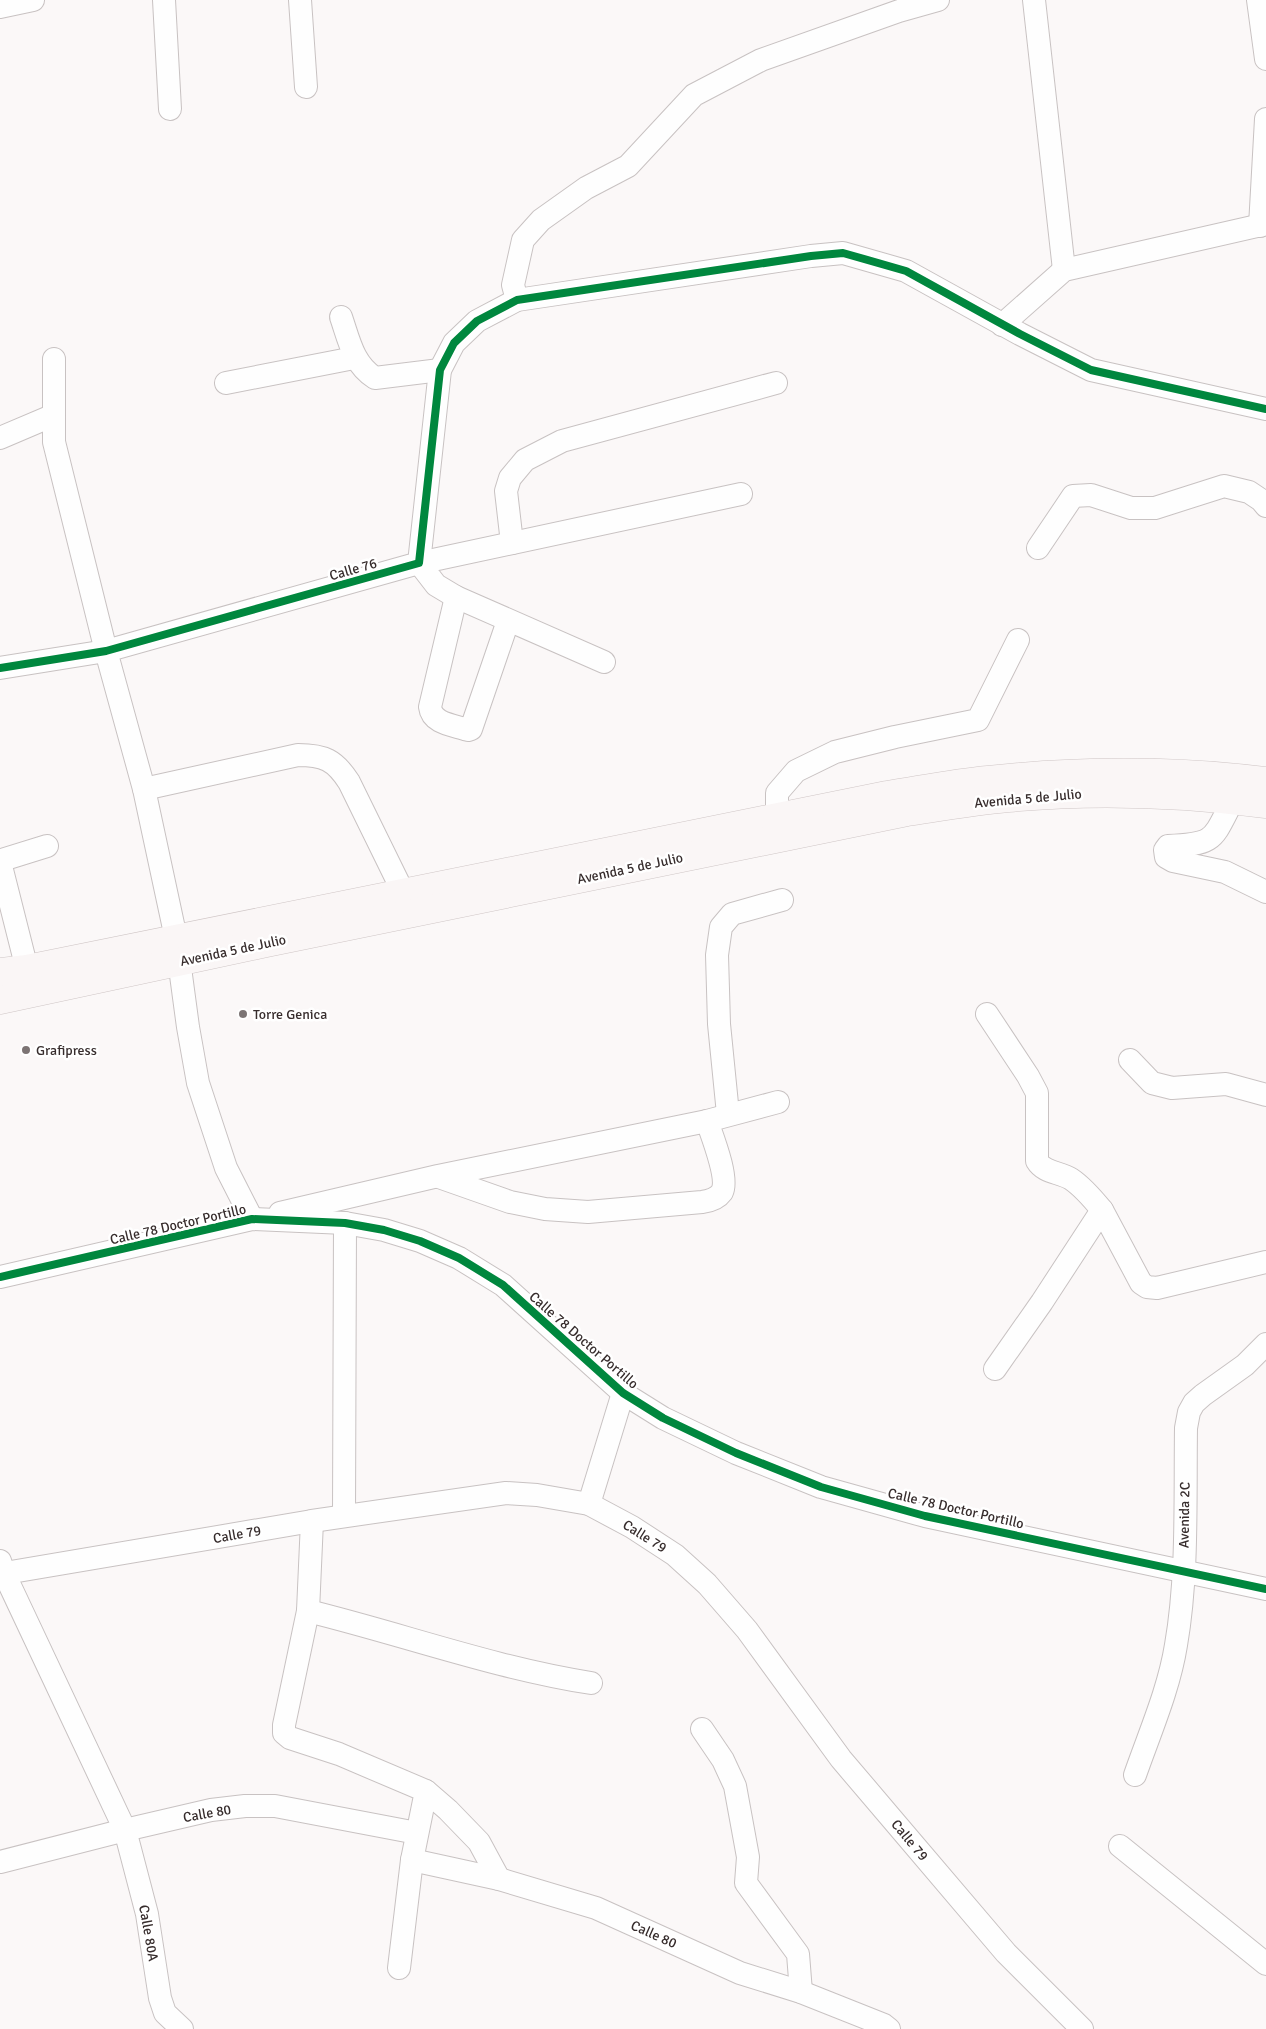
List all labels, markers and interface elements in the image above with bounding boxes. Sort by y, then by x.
street label: Calle 76 [327,555,379,584]
street label: Avenida 5 de Julio [974,785,1082,812]
street label: Avenida 5 de Julio [576,849,685,888]
street label: Avenida 5 de Julio [179,931,288,970]
place label: Torre Genica [253,1006,327,1023]
marker: Torre Genica [237,1008,249,1020]
place label: Grafipress [36,1042,97,1059]
marker: Grafipress [20,1044,32,1056]
street label: Calle 78 Doctor Portillo [108,1201,248,1248]
street label: Calle 78 Doctor Portillo [526,1288,642,1392]
street label: Avenida 2C [1175,1482,1194,1548]
street label: Calle 78 Doctor Portillo [886,1485,1026,1532]
street label: Calle 79 [620,1516,670,1557]
street label: Calle 79 [212,1522,262,1547]
street label: Calle 80 [182,1801,232,1826]
street label: Calle 79 [887,1816,932,1864]
street label: Calle 80A [135,1903,162,1963]
street label: Calle 80 [628,1917,679,1952]

